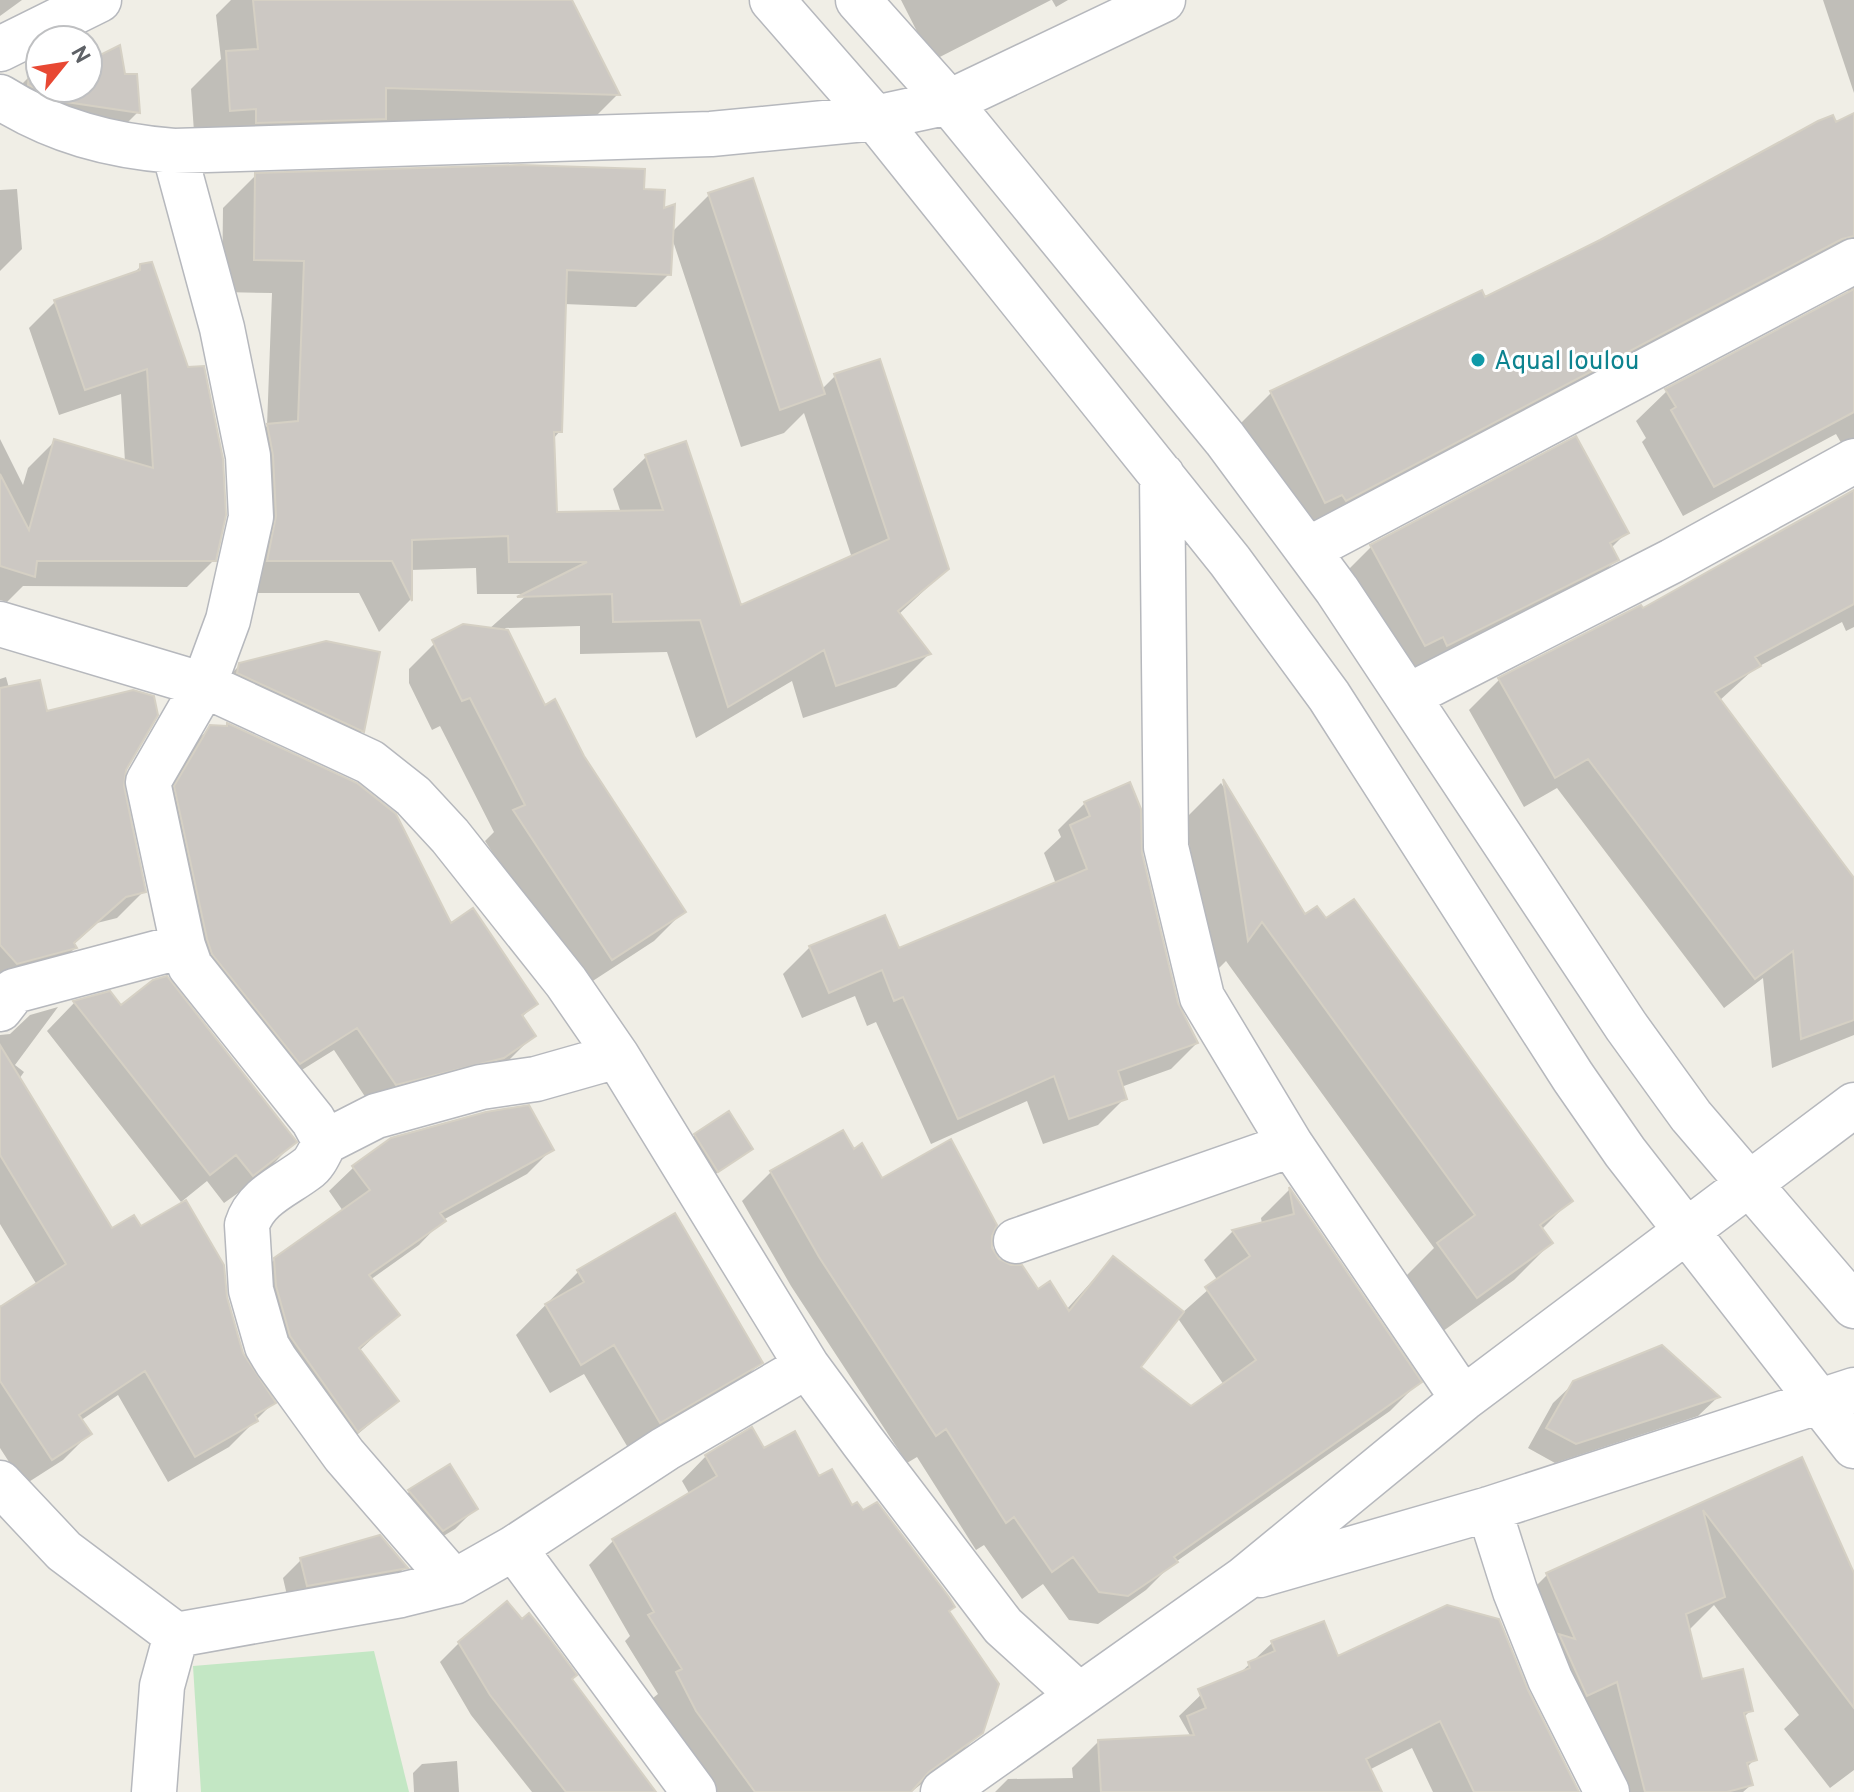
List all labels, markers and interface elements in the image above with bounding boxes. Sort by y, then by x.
north arrow [24,24,104,104]
text: N [64,42,95,69]
place label: Aqual loulou [1494,346,1639,379]
marker: Aqual loulou [1469,351,1487,369]

